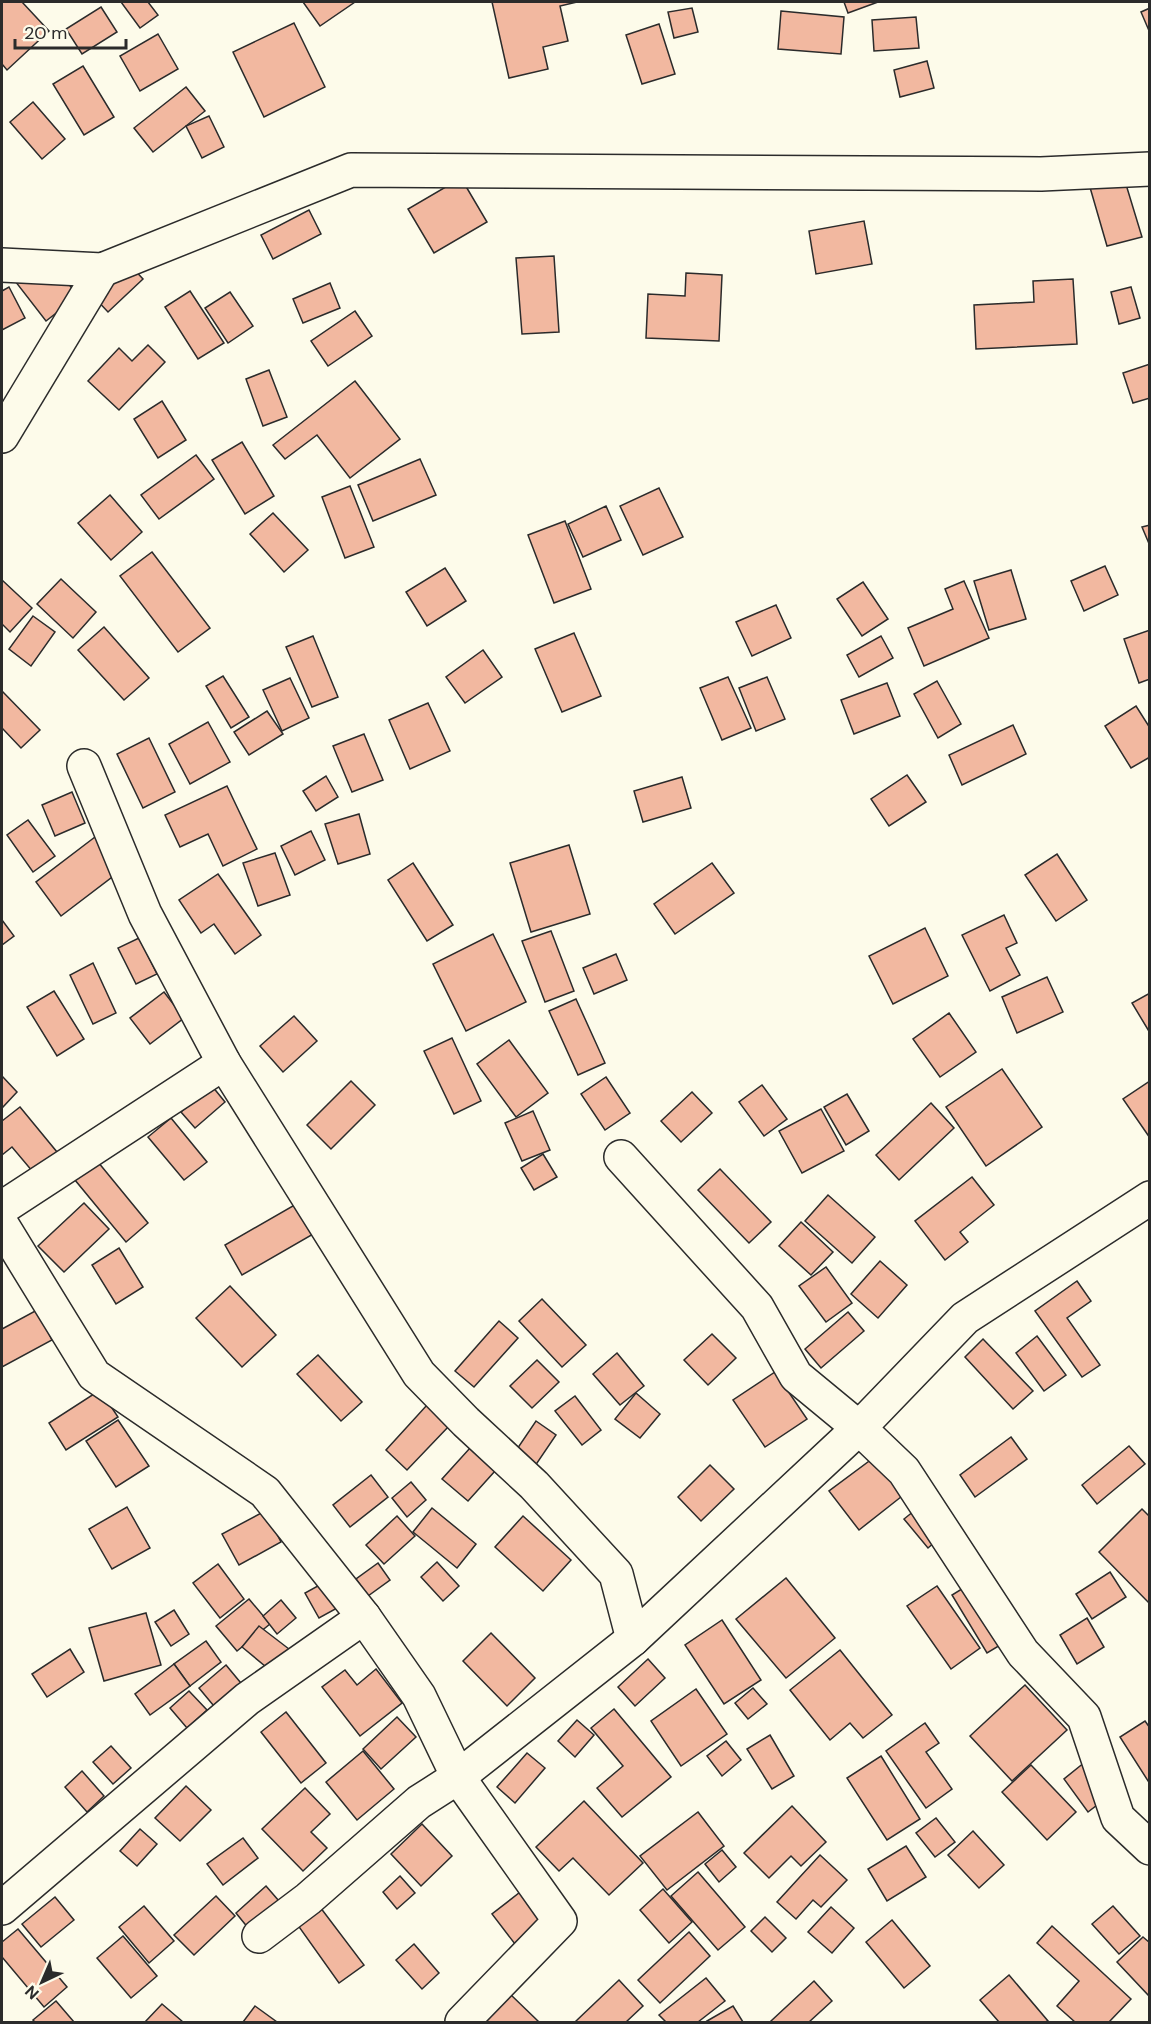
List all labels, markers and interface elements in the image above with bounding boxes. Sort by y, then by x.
scale bar [15,12,126,50]
text: 20 m [24,21,67,45]
north arrow [12,1952,72,2012]
text: N [20,1981,43,2004]

